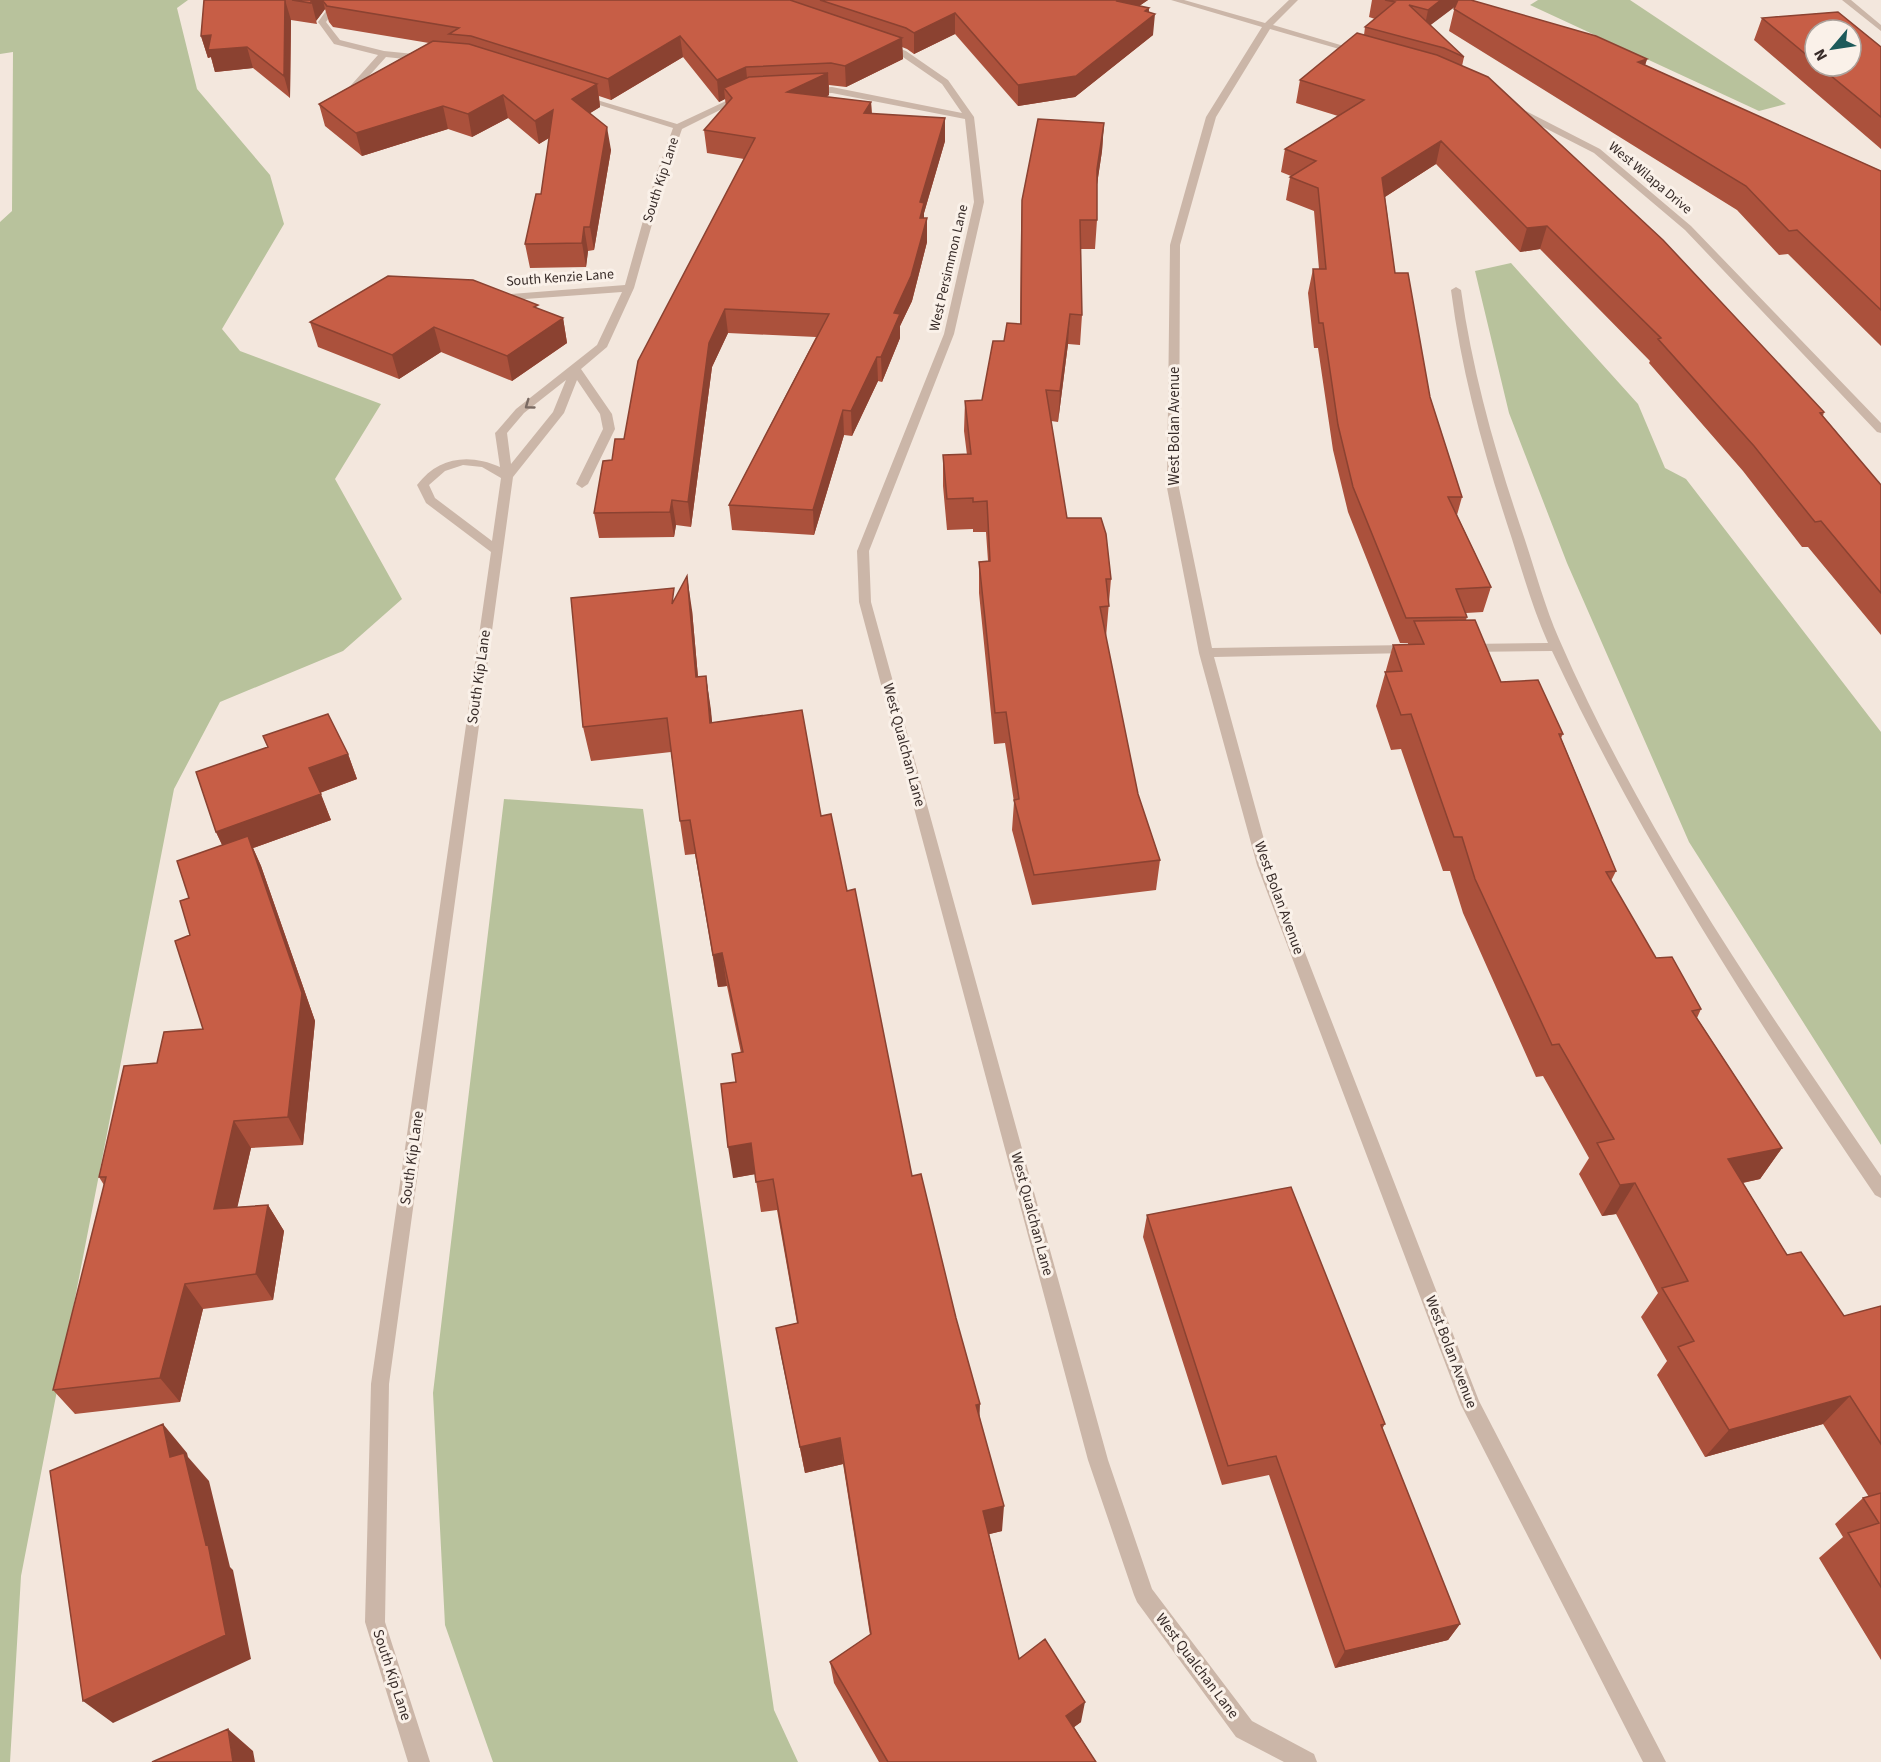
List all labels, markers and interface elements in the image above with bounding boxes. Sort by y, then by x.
north arrow [1803,18,1863,78]
text: N [1809,45,1833,65]
street label: South Kip Lane [638,135,684,225]
street label: West Wilapa Drive [1604,137,1696,219]
street label: West Persimmon Lane [925,203,973,333]
street label: South Kenzie Lane [505,264,615,292]
street label: West Bolan Avenue [1164,366,1185,486]
one-way arrow [525,397,536,408]
street label: South Kip Lane [462,629,496,725]
street label: West Qualchan Lane [877,681,931,809]
street label: West Bolan Avenue [1249,838,1309,958]
street label: South Kip Lane [395,1110,429,1206]
street label: West Qualchan Lane [1005,1150,1059,1278]
street label: West Bolan Avenue [1420,1293,1482,1411]
street label: West Qualchan Lane [1150,1609,1244,1723]
street label: South Kip Lane [367,1627,417,1723]

